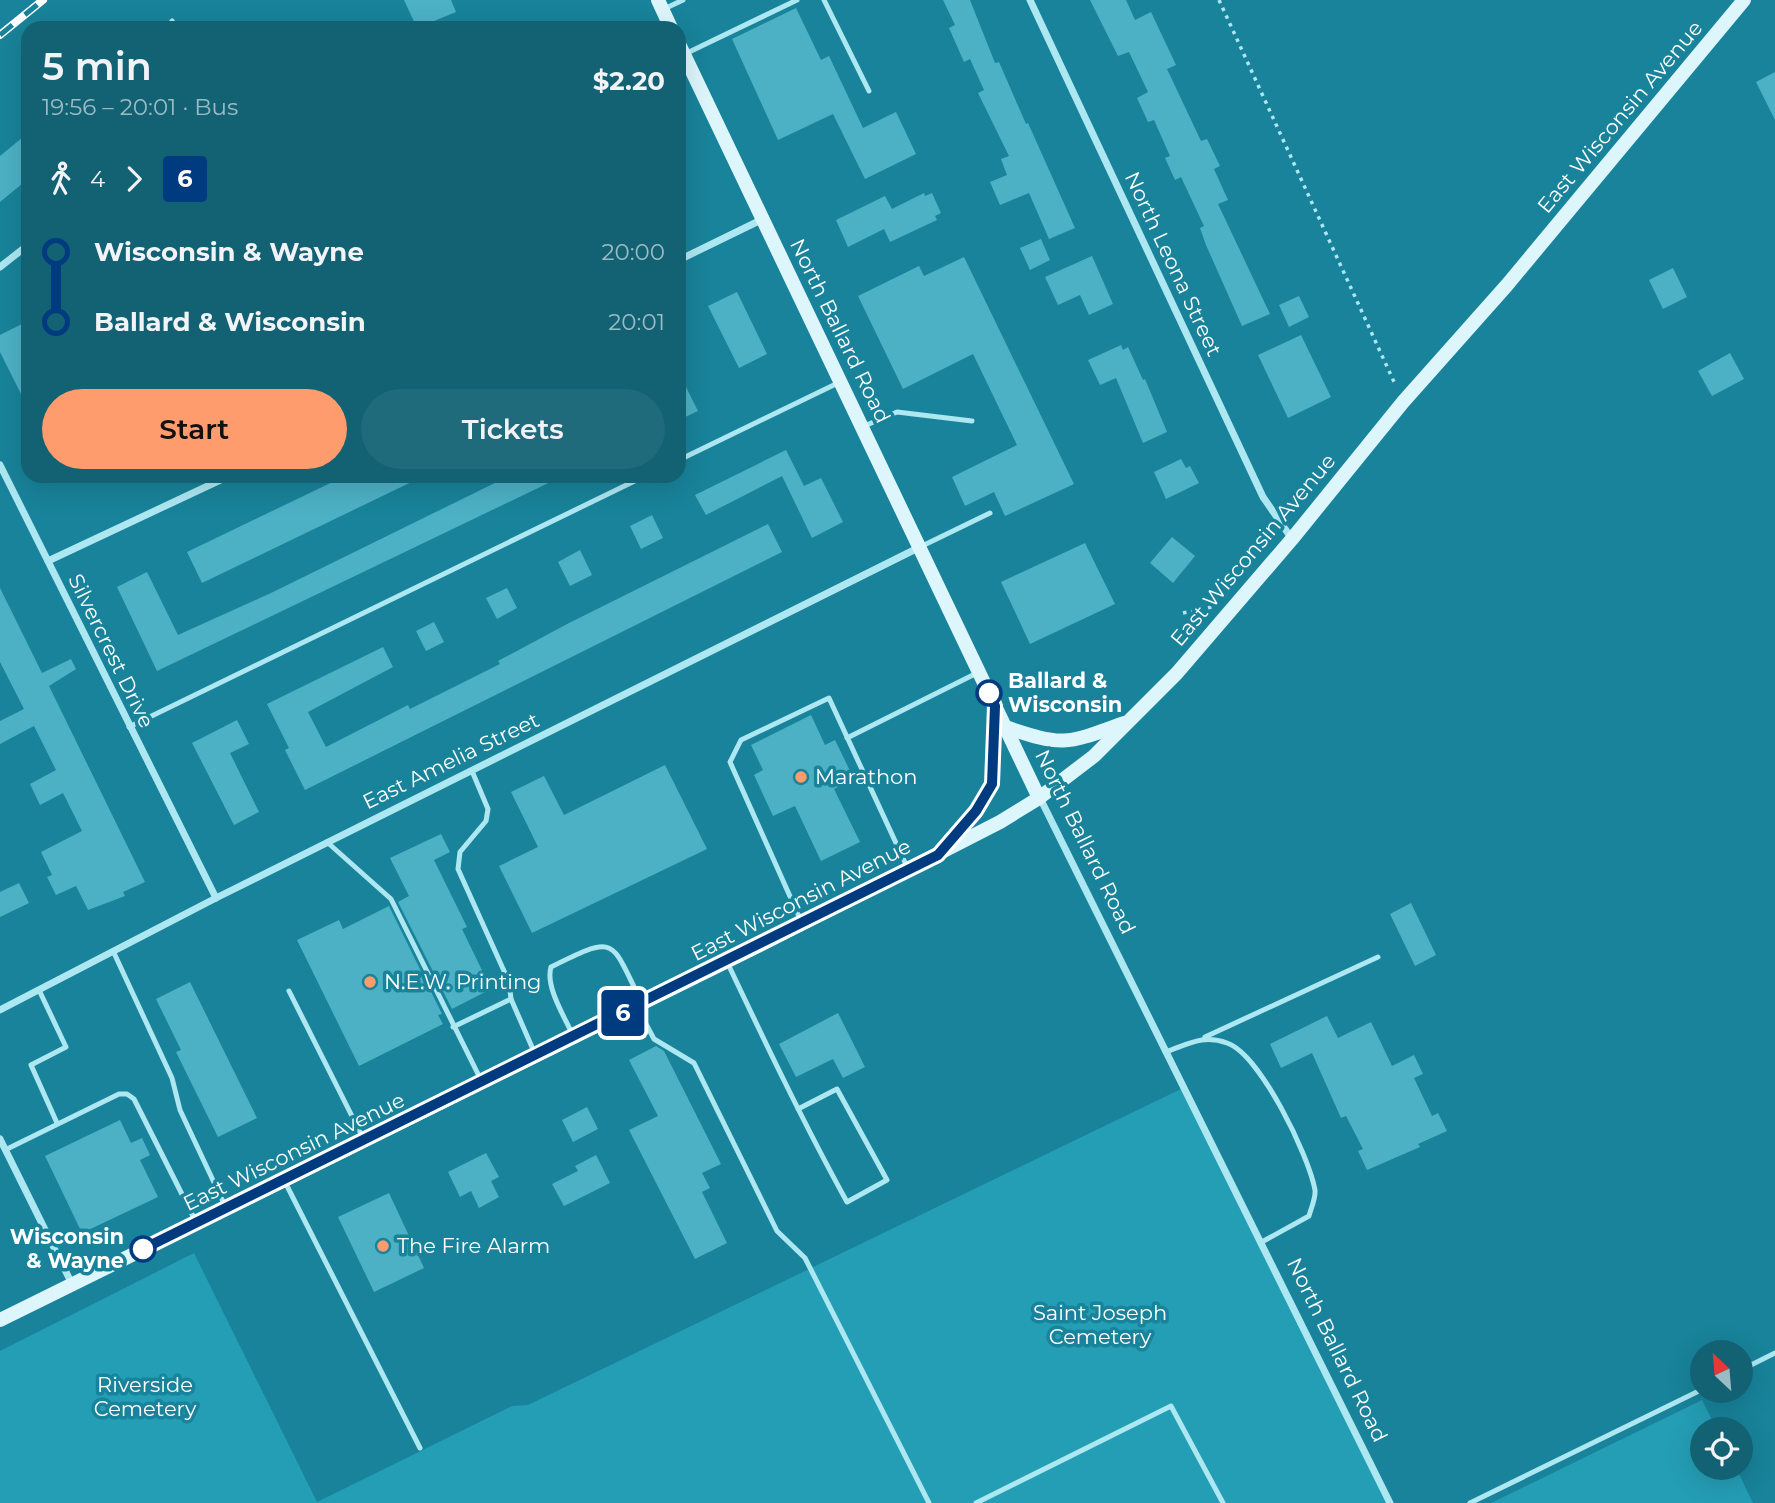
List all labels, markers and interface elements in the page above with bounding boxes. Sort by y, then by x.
street label: East Wisconsin Avenue [1532,15,1707,218]
text: 5 min [42,43,152,90]
text: $2.20 [593,65,665,97]
text: 19:56 – 20:01 · Bus [42,93,238,121]
icon: walk [42,160,80,198]
icon: forward [115,160,153,198]
text: 6 [177,164,193,193]
text: 4 [90,165,105,193]
street label: North Leona Street [1120,167,1227,360]
street label: North Ballard Road [785,235,896,427]
text: Wisconsin & Wayne [94,236,364,268]
text: 20:00 [601,238,665,266]
text: Ballard & Wisconsin [94,306,366,338]
text: 20:01 [608,308,665,336]
button: Start [42,389,347,469]
button: Tickets [361,389,665,469]
street label: East Wisconsin Avenue [1165,448,1340,651]
street label: Silvercrest Drive [63,570,160,732]
place label: Ballard & Wisconsin [1008,668,1122,717]
marker: Ballard & Wisconsin [976,680,1002,706]
street label: East Amelia Street [358,707,543,814]
street label: North Ballard Road [1030,746,1141,938]
place label: Marathon [815,764,918,789]
marker: Marathon [793,769,809,785]
street label: East Wisconsin Avenue [687,833,915,966]
place label: N.E.W. Printing [384,969,541,994]
marker: N.E.W. Printing [362,974,378,990]
line badge: 6 [600,990,646,1036]
text: 6 [615,998,631,1027]
street label: East Wisconsin Avenue [179,1087,409,1216]
place label: Wisconsin & Wayne [10,1224,124,1273]
place label: The Fire Alarm [397,1233,550,1258]
marker: Wisconsin & Wayne [130,1236,156,1262]
marker: The Fire Alarm [375,1238,391,1254]
street label: North Ballard Road [1282,1254,1393,1446]
park label: Saint Joseph Cemetery [1033,1300,1167,1349]
north arrow [1690,1340,1754,1404]
map controls [1690,1340,1753,1480]
park label: Riverside Cemetery [94,1372,197,1421]
button: locate [1690,1417,1753,1480]

